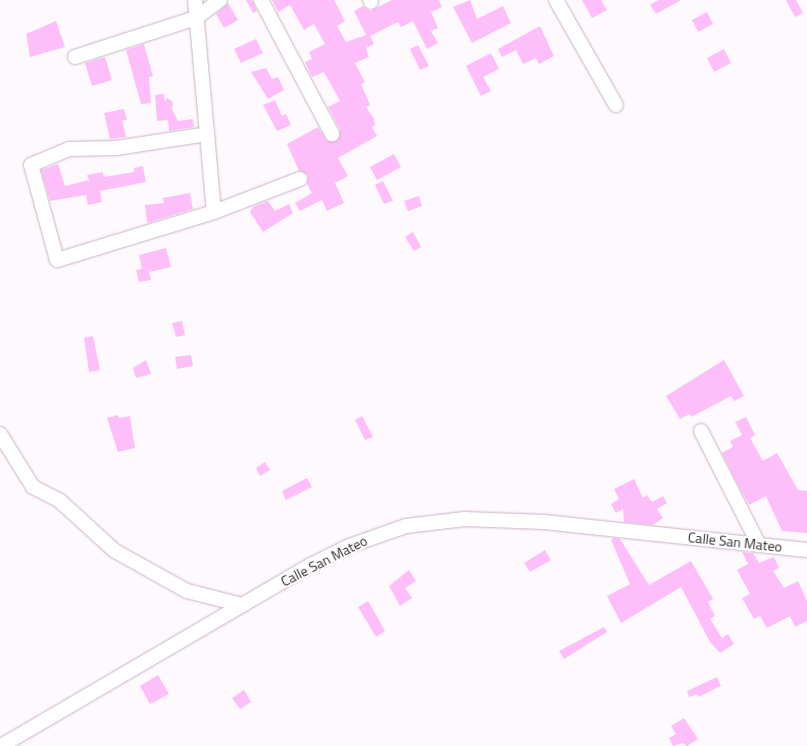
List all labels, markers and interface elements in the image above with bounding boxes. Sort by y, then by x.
street label: Calle San Mateo [687,529,783,555]
street label: Calle San Mateo [278,532,370,590]

